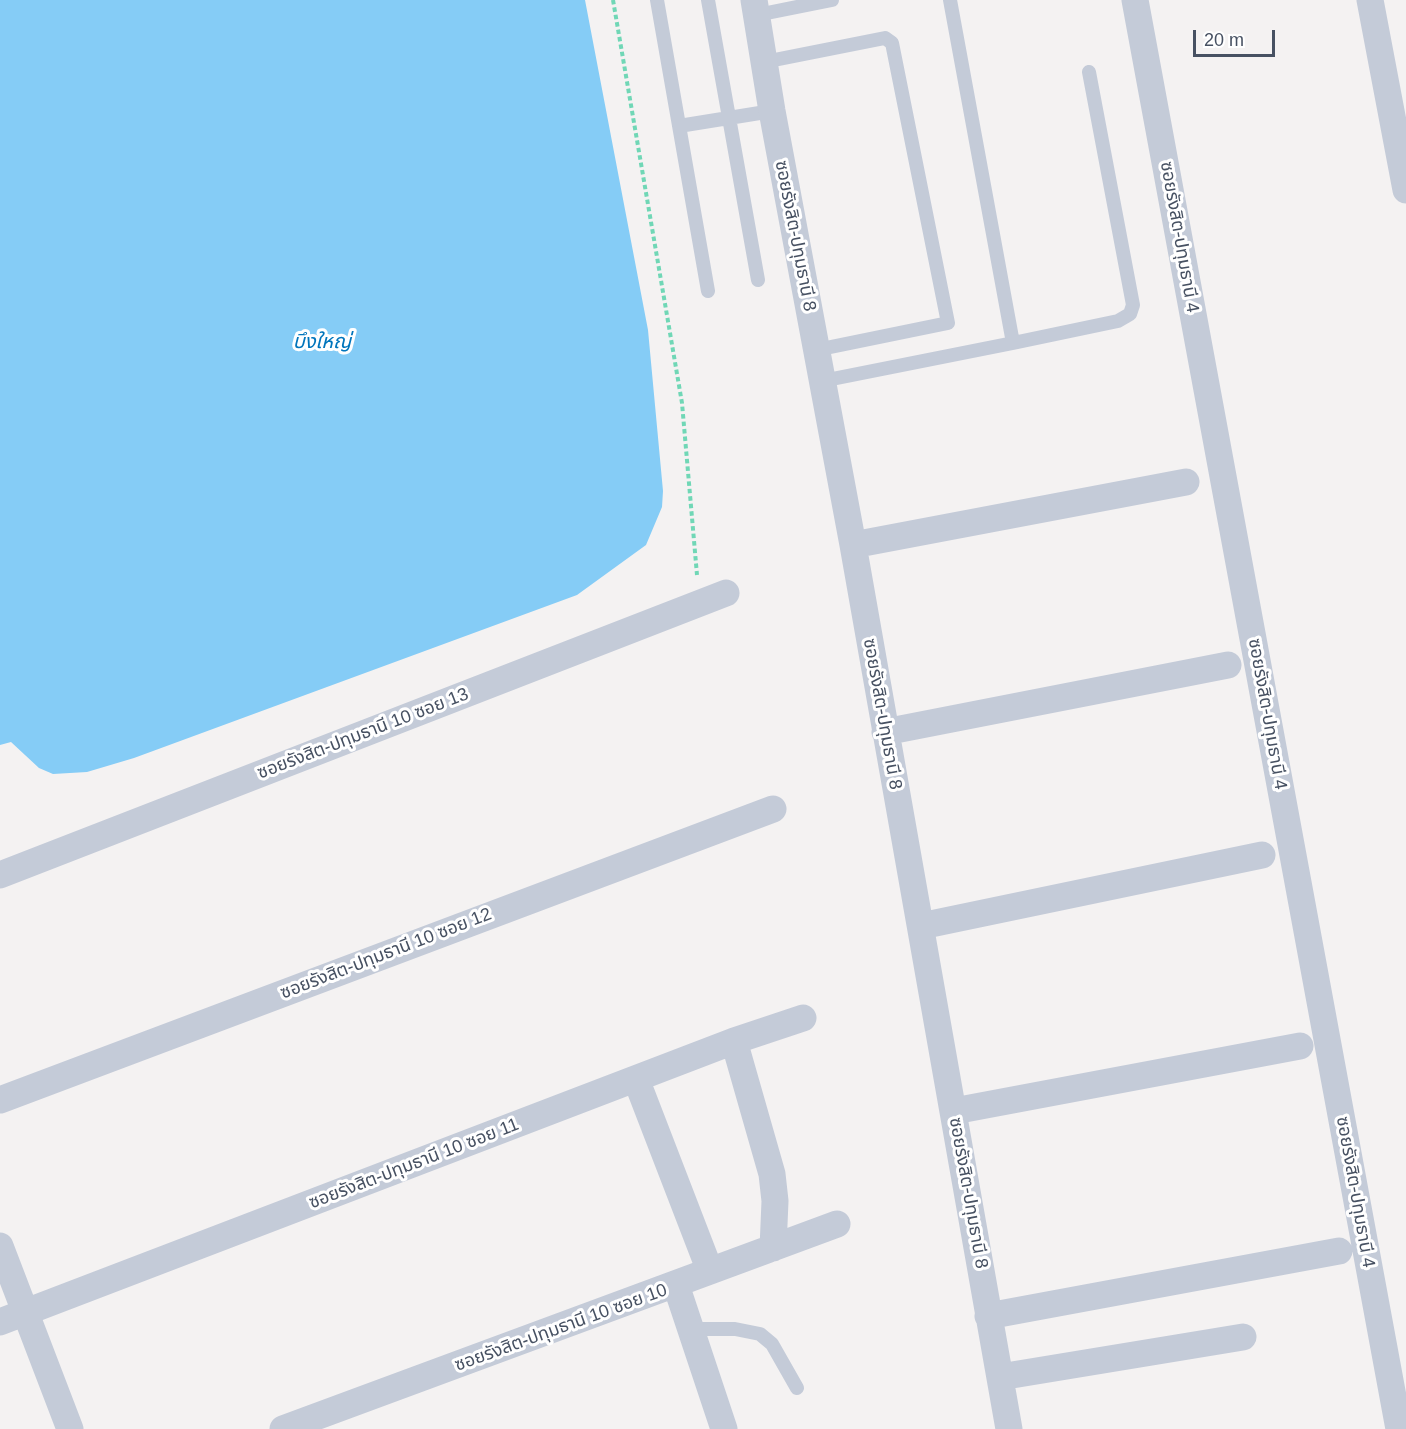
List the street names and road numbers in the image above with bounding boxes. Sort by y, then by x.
street label: ซอยรังสิต-ปทุมธานี 8 [770,159,820,313]
street label: ซอยรังสิต-ปทุมธานี 4 [1155,160,1203,314]
street label: ซอยรังสิต-ปทุมธานี 8 [858,637,906,791]
street label: ซอยรังสิต-ปทุมธานี 4 [1243,637,1291,791]
street label: ซอยรังสิต-ปทุมธานี 10 ซอย 13 [254,684,472,784]
street label: ซอยรังสิต-ปทุมธานี 10 ซอย 12 [277,904,495,1004]
street label: ซอยรังสิต-ปทุมธานี 10 ซอย 11 [306,1114,522,1214]
street label: ซอยรังสิต-ปทุมธานี 4 [1331,1115,1379,1269]
street label: ซอยรังสิต-ปทุมธานี 8 [944,1116,992,1270]
street label: ซอยรังสิต-ปทุมธานี 10 ซอย 10 [452,1279,670,1377]

